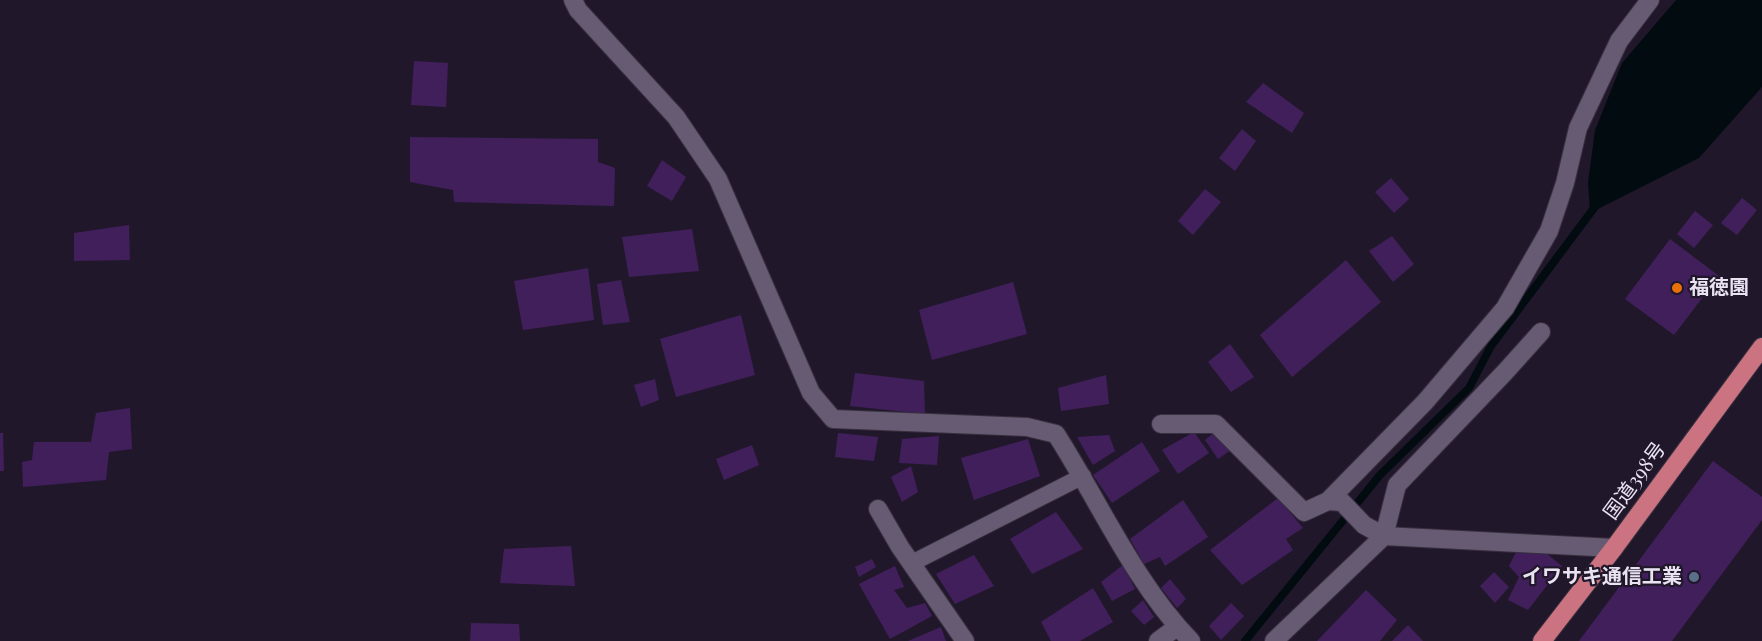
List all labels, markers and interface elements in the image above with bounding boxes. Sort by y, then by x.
place label: 福徳園 [1689,276,1749,300]
marker: 福徳園 [1670,281,1684,295]
street label: 国道398号 [1599,438,1671,524]
place label: イワサキ通信工業 [1522,565,1682,589]
marker: イワサキ通信工業 [1687,570,1701,584]

